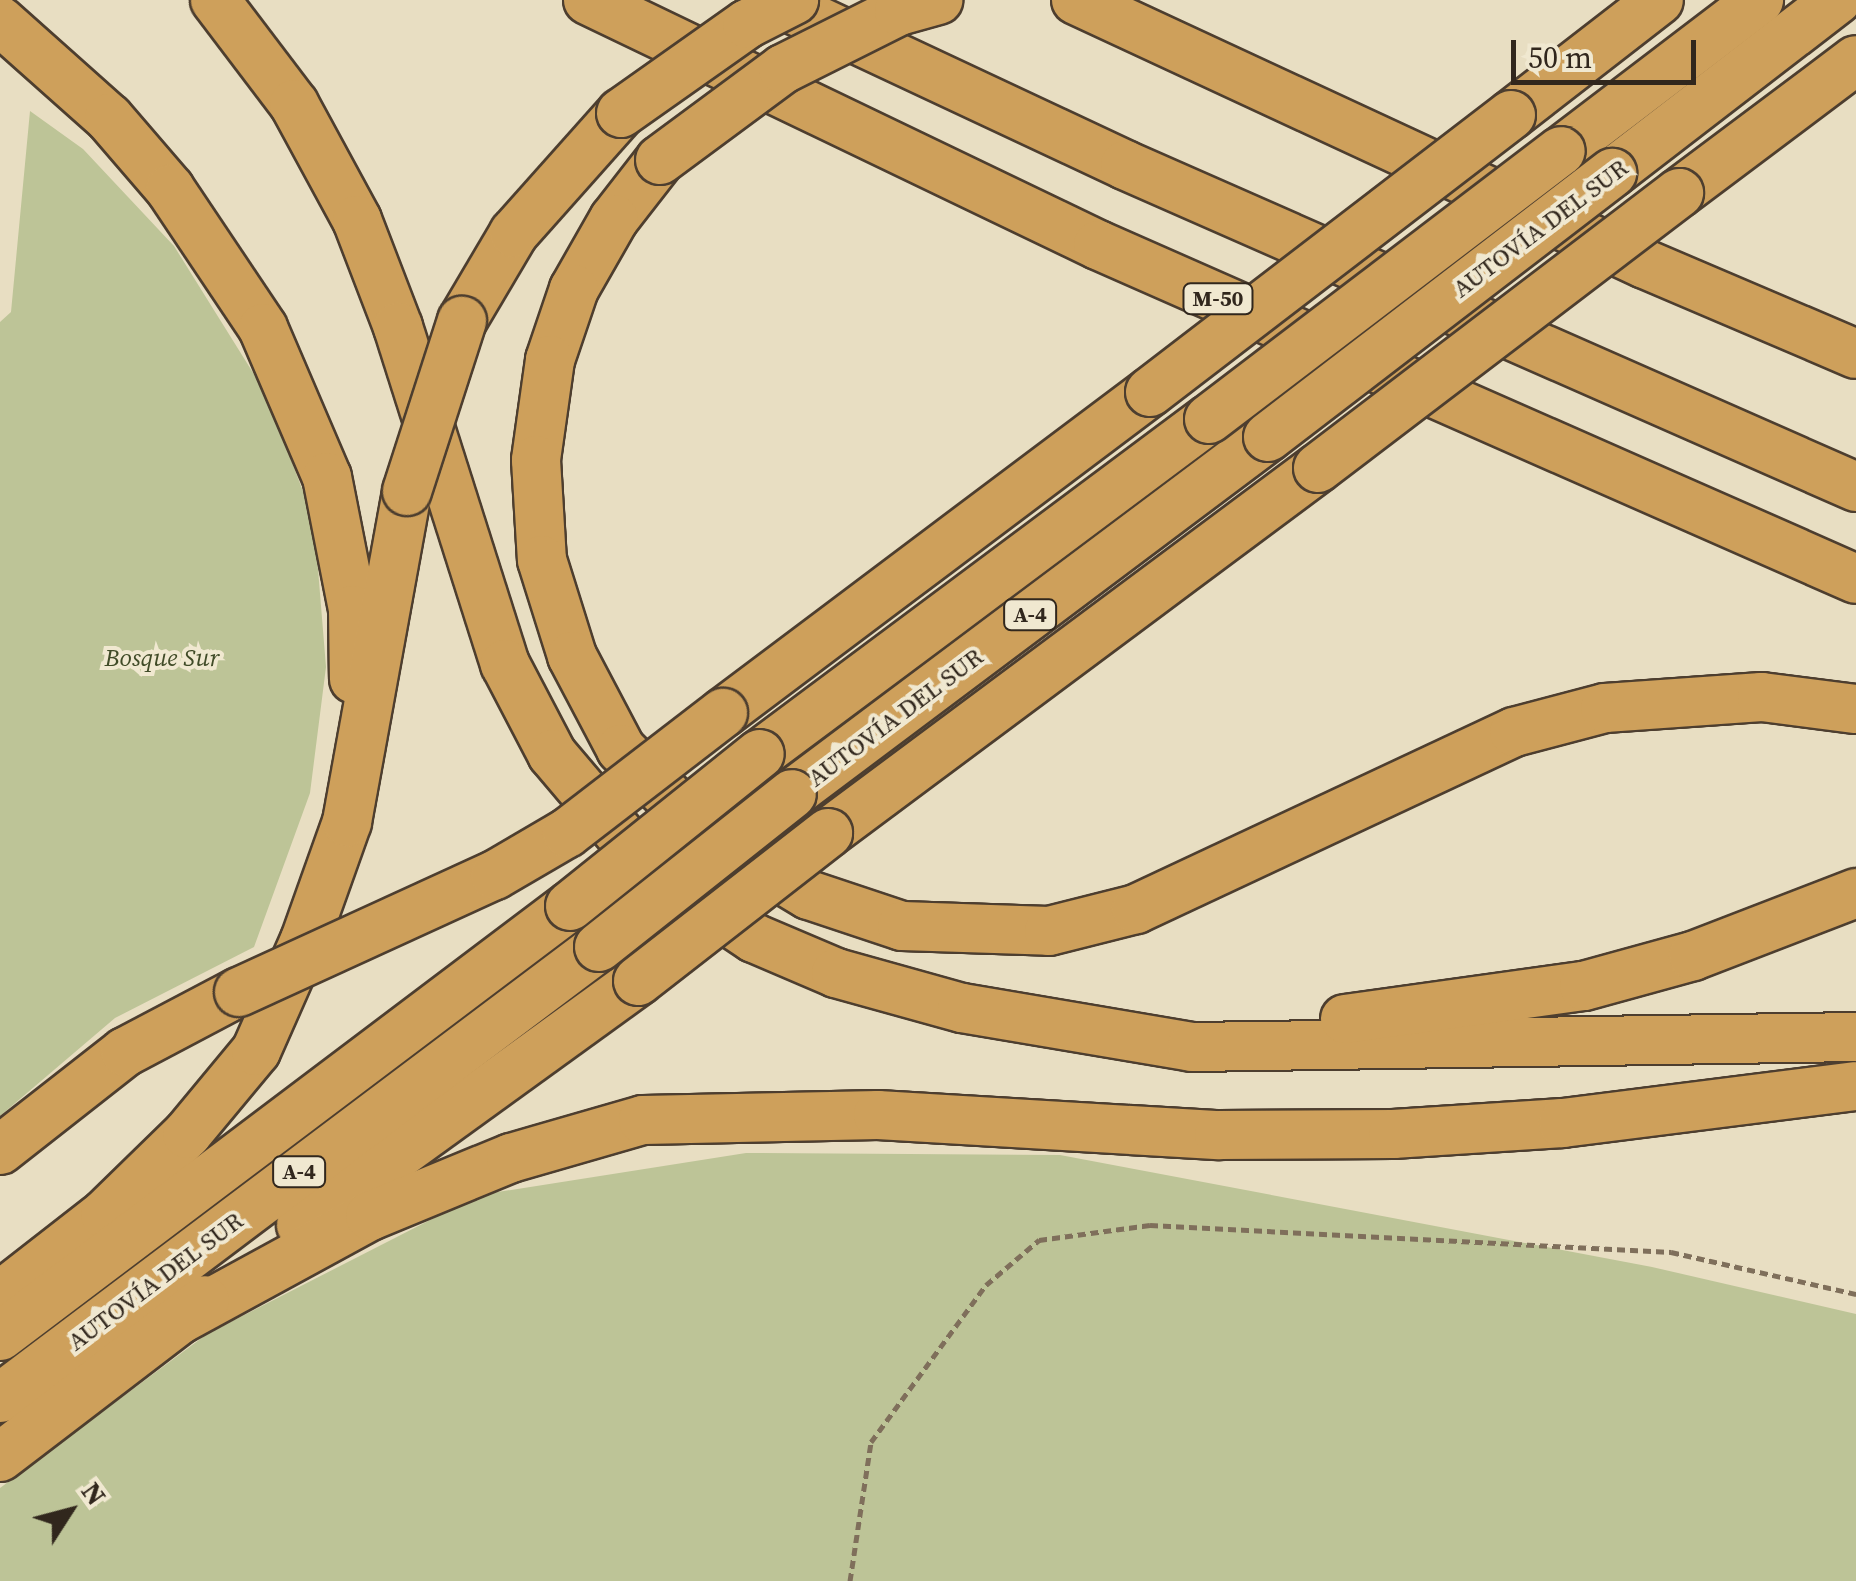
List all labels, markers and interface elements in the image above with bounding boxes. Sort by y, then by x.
scale bar [1516,20,1701,82]
text: 50 m [1528,37,1592,78]
street label: AUTOVÍA DEL SUR [1446,152,1634,304]
road number: M-50 [1180,282,1256,316]
road number: A-4 [1002,598,1058,632]
street label: AUTOVÍA DEL SUR [801,641,989,793]
park label: Bosque Sur [105,642,219,672]
road number: A-4 [272,1155,326,1189]
street label: AUTOVÍA DEL SUR [61,1205,249,1357]
north arrow [20,1461,120,1561]
text: N [73,1474,116,1513]

